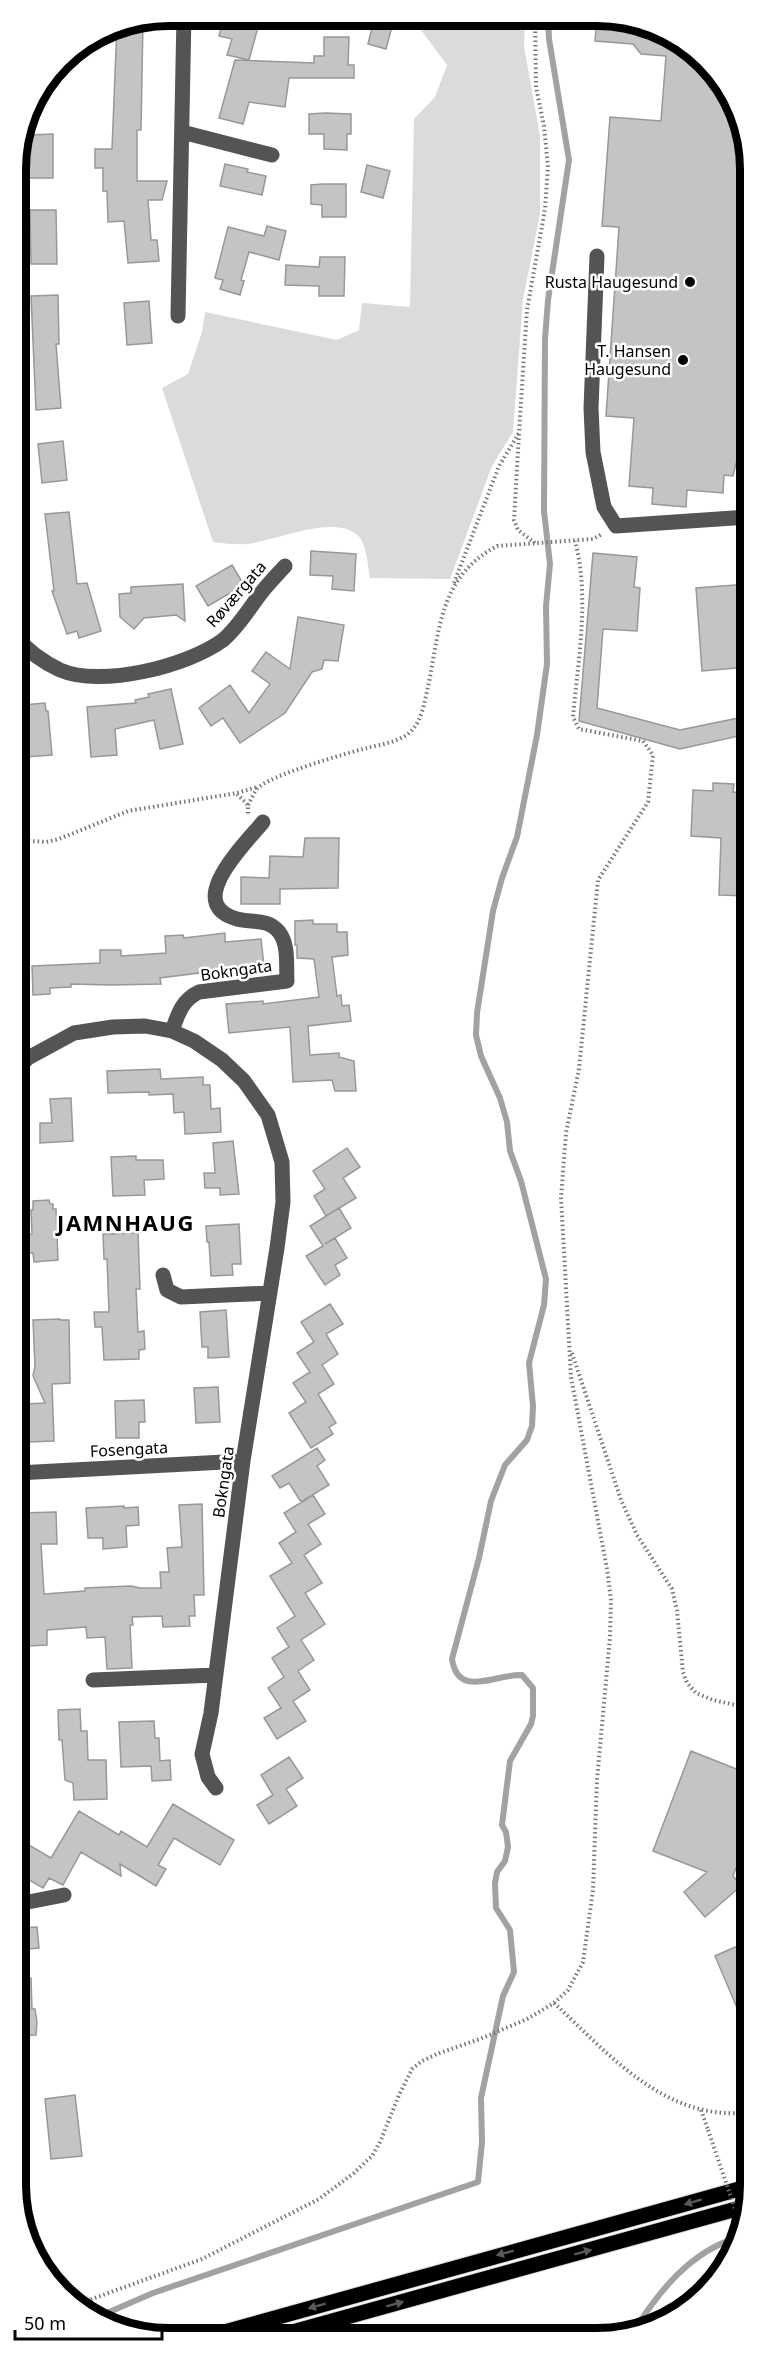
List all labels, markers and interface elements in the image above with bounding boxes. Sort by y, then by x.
place label: Rusta Haugesund [545,271,678,293]
marker: Rusta Haugesund [683,275,697,289]
place label: T. Hansen Haugesund [584,340,671,380]
marker: T. Hansen Haugesund [676,353,690,367]
street label: Røværgata [201,556,271,632]
street label: Bokngata [199,954,273,986]
district label: JAMNHAUG [55,1207,195,1237]
street label: Fosengata [89,1436,169,1462]
street label: Bokngata [207,1445,239,1519]
one-way arrow [684,2198,702,2207]
one-way arrow [574,2247,592,2256]
one-way arrow [496,2249,514,2259]
one-way arrow [386,2299,404,2308]
one-way arrow [308,2301,327,2311]
scale bar [15,2303,162,2341]
text: 50 m [24,2311,66,2335]

